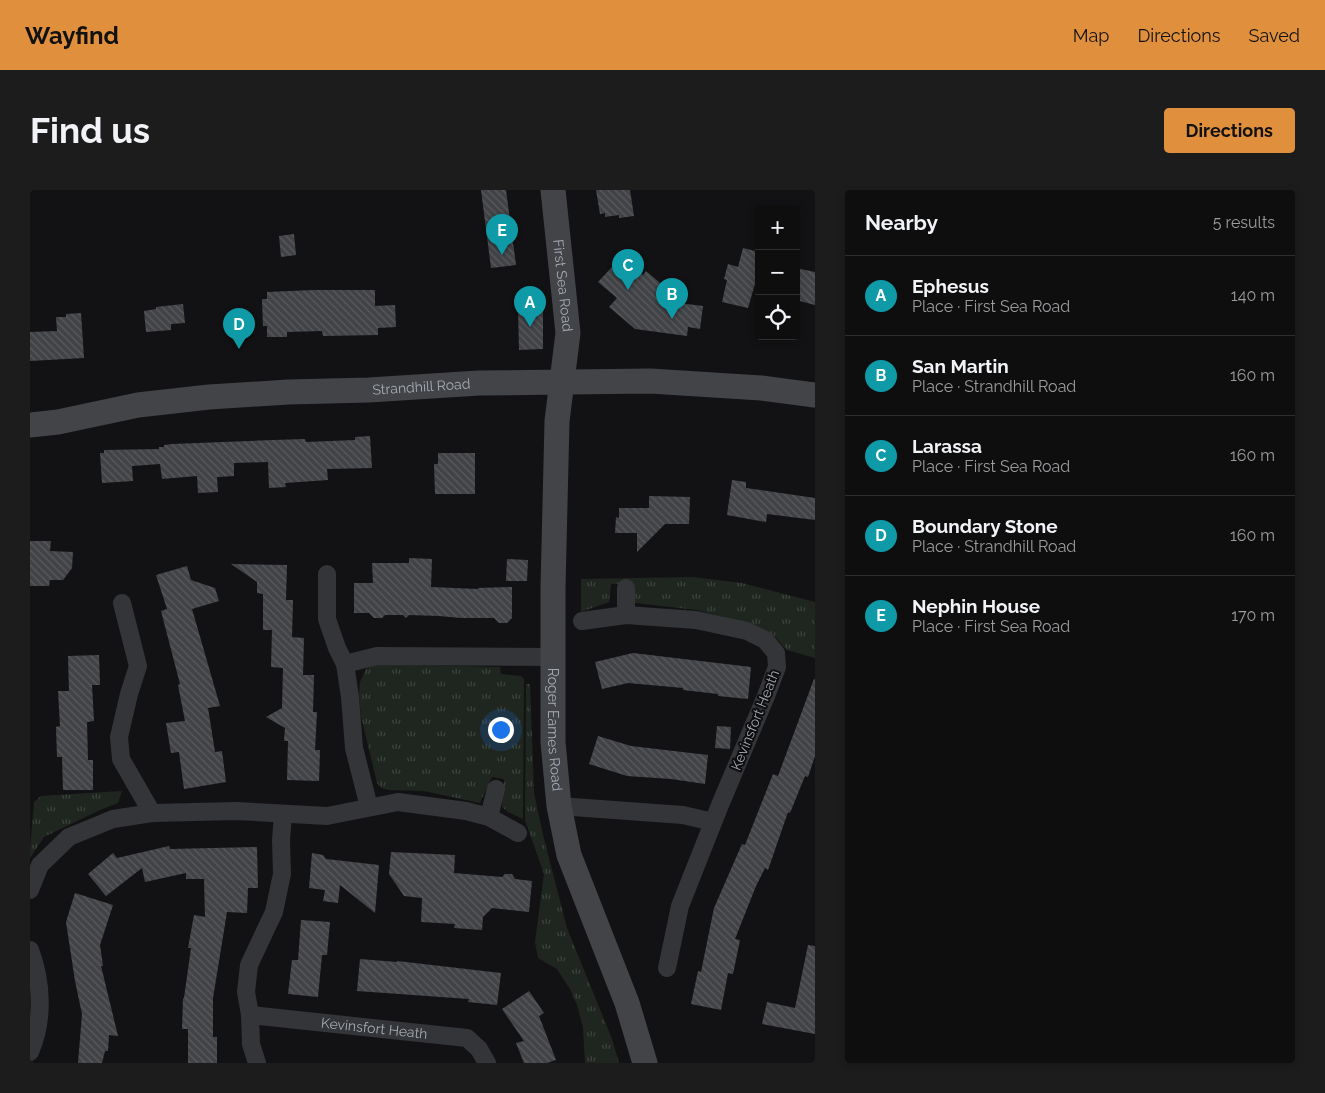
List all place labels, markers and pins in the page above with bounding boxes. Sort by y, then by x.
pin: E [486,214,518,255]
pin: C [612,249,644,290]
pin: B [656,278,688,319]
pin: A [514,286,546,327]
pin: D [223,308,255,349]

